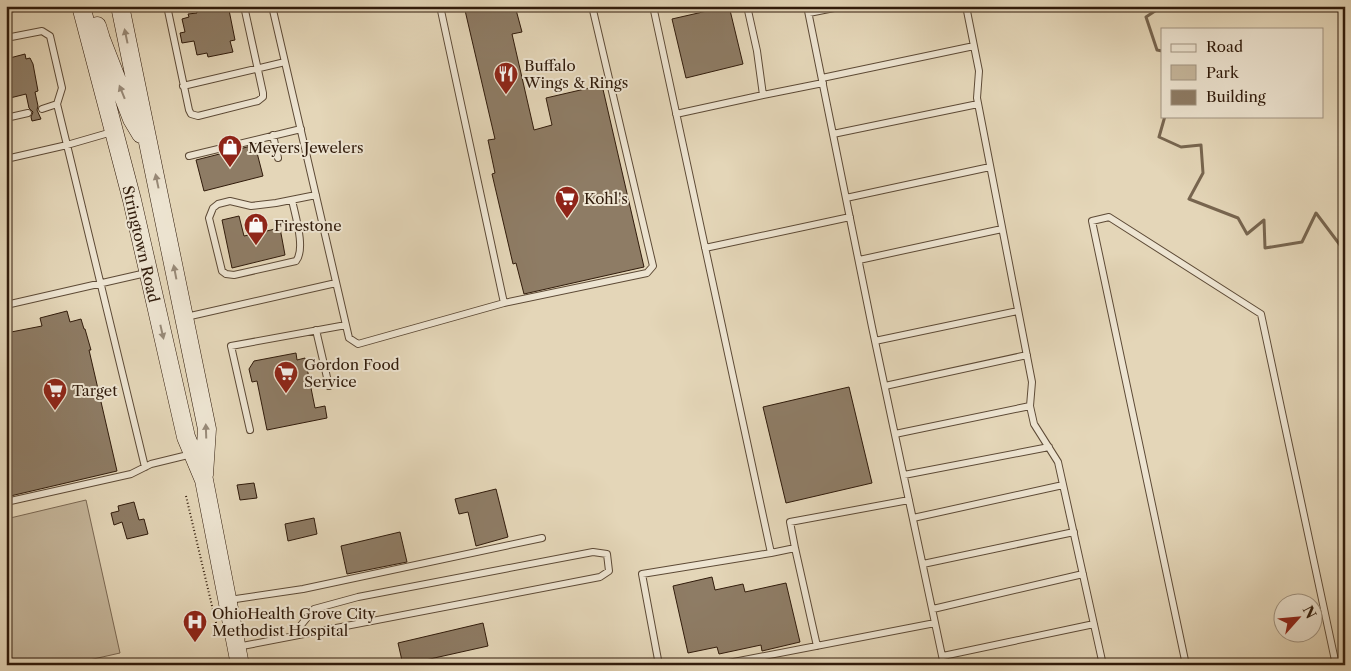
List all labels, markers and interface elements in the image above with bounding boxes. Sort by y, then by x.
one-way arrow [122,28,130,43]
legend [1161,28,1324,118]
text: Road [1206,37,1243,56]
place label: Buffalo Wings & Rings [523,56,628,92]
restaurant icon: Buffalo Wings & Rings [493,61,519,95]
text: Park [1206,63,1240,82]
one-way arrow [117,85,125,100]
text: Building [1206,87,1266,106]
shop icon: Meyers Jewelers [217,134,243,168]
place label: Meyers Jewelers [248,138,364,157]
one-way arrow [153,173,161,188]
street label: Stringtown Road [118,184,164,304]
supermarket icon: Kohl's [554,185,580,219]
place label: Kohl's [584,189,628,208]
shop icon: Firestone [243,212,269,246]
place label: Firestone [274,216,342,235]
one-way arrow [171,264,179,280]
one-way arrow [158,325,166,340]
place label: Gordon Food Service [304,355,400,391]
supermarket icon: Gordon Food Service [273,360,299,394]
supermarket icon: Target [42,377,68,411]
place label: Target [72,381,118,400]
one-way arrow [202,423,210,439]
north arrow [1274,594,1324,644]
text: N [1299,603,1320,622]
place label: OhioHealth Grove City Methodist Hospital [212,604,377,640]
hospital icon: OhioHealth Grove City Methodist Hospital [182,609,208,643]

